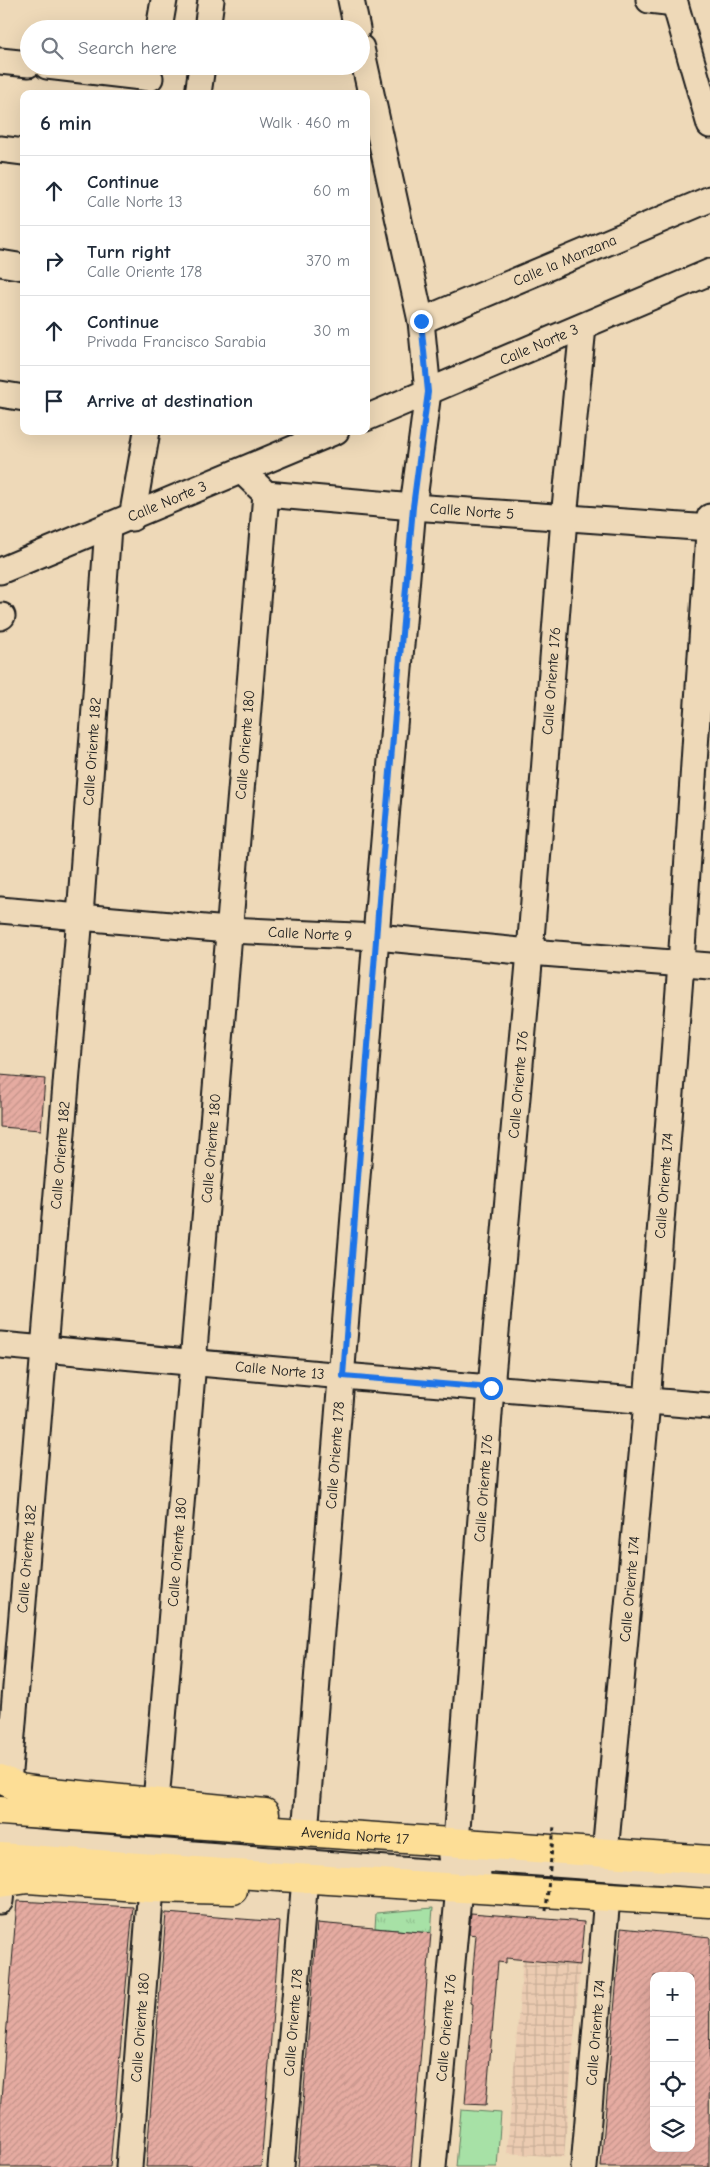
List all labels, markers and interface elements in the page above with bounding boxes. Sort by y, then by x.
search box [20,20,370,75]
icon: search [38,34,66,62]
text: Search here [78,37,177,59]
text: 6 min [40,111,92,135]
text: Walk · 460 m [259,114,350,132]
text: Continue [87,171,159,193]
icon: ahead [40,177,68,205]
text: 60 m [313,182,350,200]
text: Calle Norte 13 [87,193,183,211]
street label: Calle la Manzana [510,231,619,290]
text: Turn right [87,241,171,263]
icon: right [40,247,68,275]
text: 370 m [306,252,350,270]
text: Calle Oriente 178 [87,263,202,281]
route end [410,310,433,333]
text: Continue [87,311,159,333]
icon: ahead [40,317,68,345]
street label: Calle Norte 3 [497,320,581,369]
text: 30 m [314,322,350,340]
text: Privada Francisco Sarabia [87,333,266,351]
icon: arrive [40,387,68,415]
text: Arrive at destination [87,390,253,412]
street label: Calle Norte 3 [125,477,209,526]
street label: Calle Norte 5 [429,499,515,523]
street label: Calle Oriente 176 [538,626,564,736]
street label: Calle Oriente 180 [231,689,258,800]
street label: Calle Oriente 182 [79,696,105,806]
street label: Calle Norte 9 [268,923,353,945]
street label: Calle Oriente 176 [504,1030,532,1139]
street label: Calle Oriente 180 [197,1093,225,1204]
street label: Calle Oriente 182 [47,1100,74,1210]
street label: Calle Oriente 174 [651,1132,677,1239]
street label: Calle Norte 13 [234,1357,325,1383]
route start [480,1377,503,1400]
street label: Calle Oriente 178 [322,1401,348,1510]
street label: Calle Oriente 176 [470,1433,496,1543]
street label: Calle Oriente 180 [163,1496,191,1608]
street label: Calle Oriente 182 [13,1504,40,1614]
street label: Calle Oriente 174 [616,1535,643,1643]
street label: Avenida Norte 17 [301,1823,410,1848]
street label: Calle Oriente 178 [280,1968,306,2077]
street label: Calle Oriente 180 [127,1972,153,2083]
map controls [650,1972,695,2152]
button: + [650,1972,695,2017]
street label: Calle Oriente 176 [432,1973,460,2082]
street label: Calle Oriente 174 [582,1979,609,2086]
button: − [650,2017,695,2062]
button: locate [650,2062,695,2107]
button: layers [650,2107,695,2152]

